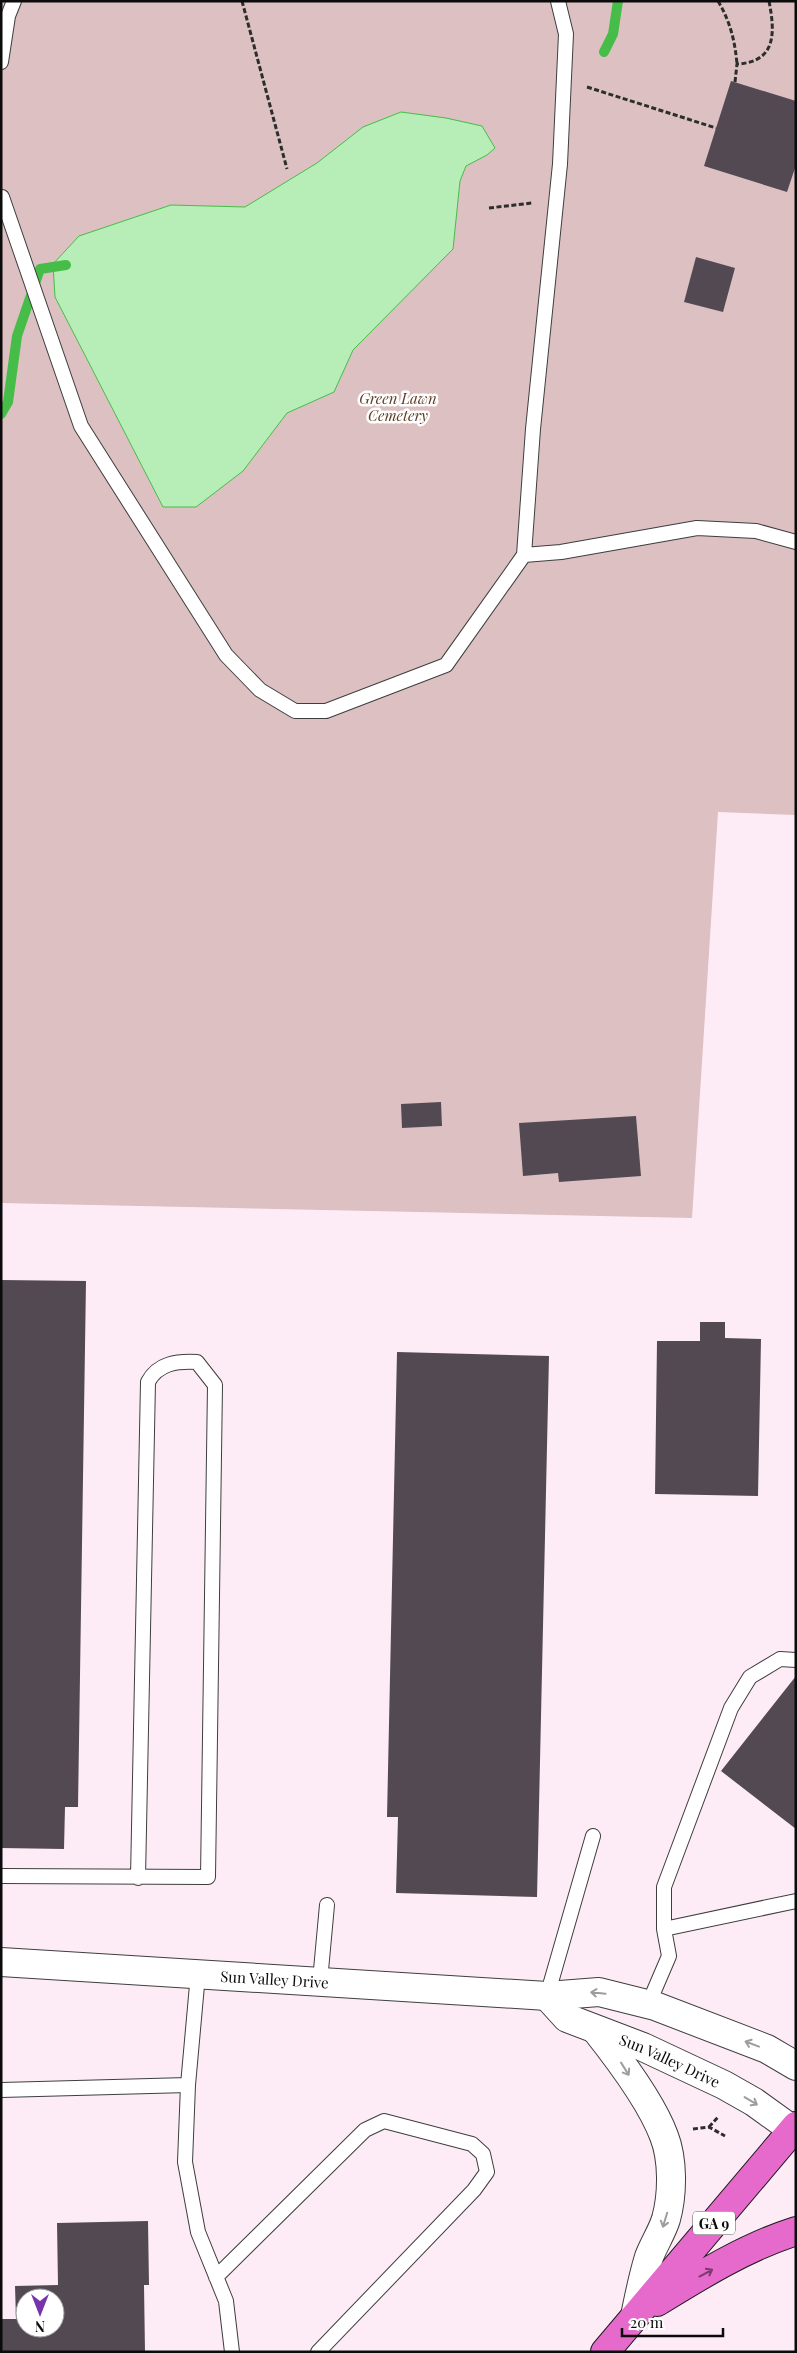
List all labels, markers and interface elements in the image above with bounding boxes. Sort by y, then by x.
park label: Green Lawn Cemetery [359,388,437,425]
street label: Sun Valley Drive [220,1966,329,1992]
one-way arrow [591,1989,607,1998]
street label: Sun Valley Drive [617,2029,724,2092]
one-way arrow [745,2039,761,2048]
one-way arrow [620,2062,630,2076]
one-way arrow [744,2096,758,2106]
one-way arrow [659,2211,669,2227]
road number: GA 9 [693,2212,735,2234]
one-way arrow [698,2268,713,2277]
north arrow [15,2288,65,2338]
scale bar [622,2306,723,2338]
text: 20 m [630,2312,664,2332]
text: N [35,2317,45,2336]

